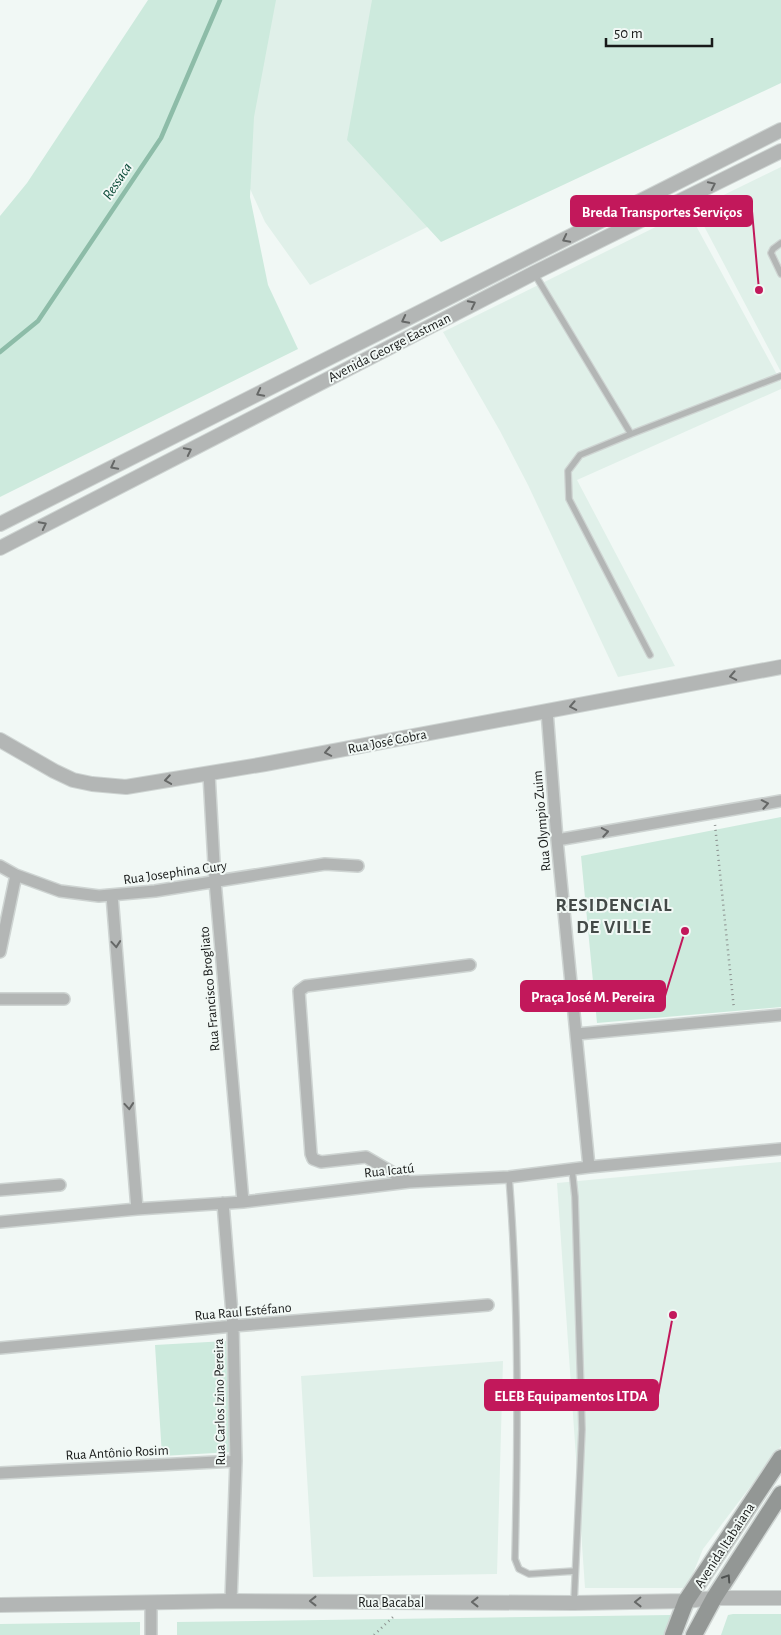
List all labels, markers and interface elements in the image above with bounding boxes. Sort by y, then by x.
scale bar [606,15,712,47]
text: 50 m [614,26,643,41]
water label: Ressaca [100,160,135,202]
one-way arrow [707,181,716,191]
callout: Breda Transportes Serviços [571,196,752,226]
text: Breda Transportes Serviços [582,205,742,220]
one-way arrow [562,233,571,243]
one-way arrow [467,300,476,310]
street label: Avenida George Eastman [326,311,453,385]
one-way arrow [401,314,410,324]
one-way arrow [256,387,265,397]
one-way arrow [183,447,192,457]
one-way arrow [111,460,120,470]
one-way arrow [38,521,47,531]
one-way arrow [729,670,738,680]
one-way arrow [569,700,578,711]
street label: Rua José Cobra [347,727,428,756]
one-way arrow [323,747,332,757]
street label: Rua Olympio Zuim [531,770,553,872]
one-way arrow [163,774,171,785]
one-way arrow [760,799,769,810]
one-way arrow [601,827,609,838]
street label: Rua Josephina Cury [122,859,228,887]
district label: RESIDENCIAL DE VILLE [555,896,673,937]
street label: Rua Francisco Brogliato [198,926,222,1052]
one-way arrow [110,940,121,948]
callout: Praça José M. Pereira [521,981,665,1011]
text: Praça José M. Pereira [531,990,655,1005]
one-way arrow [123,1102,134,1110]
street label: Rua Icatú [363,1161,415,1181]
street label: Rua Raul Estéfano [194,1301,292,1323]
street label: Rua Carlos Izino Pereira [212,1338,228,1466]
callout: ELEB Equipamentos LTDA [485,1380,658,1410]
text: ELEB Equipamentos LTDA [494,1389,648,1404]
street label: Rua Antônio Rosim [65,1443,169,1463]
street label: Avenida Itabaiana [692,1500,758,1591]
one-way arrow [721,1574,730,1583]
one-way arrow [308,1596,316,1606]
street label: Rua Bacabal [358,1596,424,1610]
one-way arrow [633,1596,641,1607]
one-way arrow [471,1597,478,1607]

